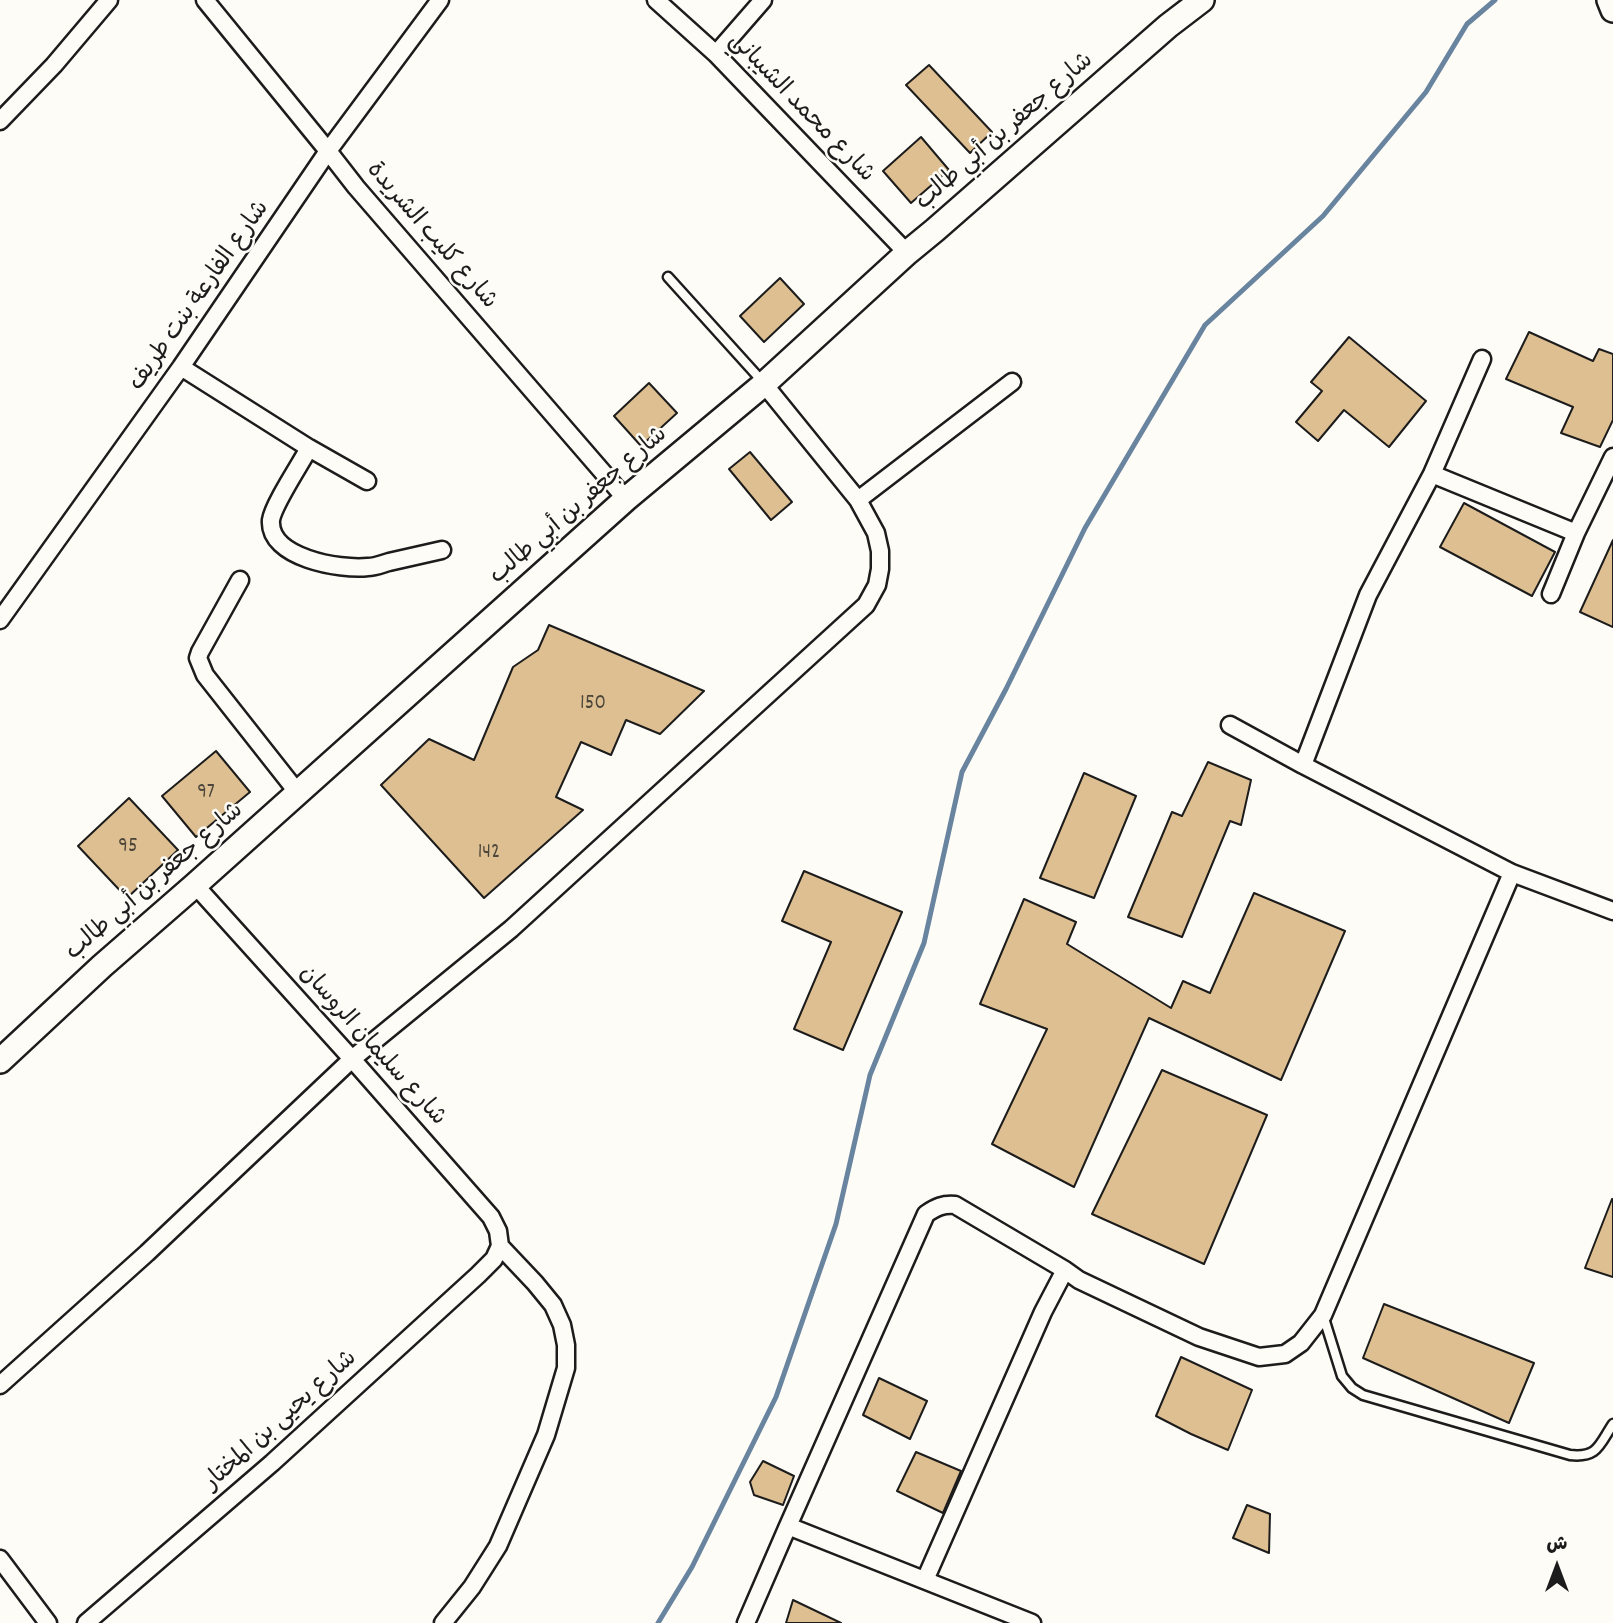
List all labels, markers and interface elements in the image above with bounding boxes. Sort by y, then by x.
street label: شارع محمد الشيباني [721,28,879,190]
street label: شارع جعفر بن أبي طالب [911,48,1101,218]
street label: شارع كليب الشريدة [358,158,502,316]
street label: شارع الفارعة بنت طريف [124,196,278,398]
street label: شارع جعفر بن أبي طالب [485,422,675,592]
house number: 150 [580,692,606,718]
house number: 97 [197,781,215,807]
street label: شارع جعفر بن أبي طالب [61,798,251,968]
house number: 95 [118,835,138,861]
house number: 142 [478,841,500,867]
street label: شارع سليمان الروسان [291,961,451,1133]
street label: شارع يحيى بن المختار [200,1346,364,1498]
north arrow [1522,1532,1592,1602]
text: ش [1547,1532,1567,1559]

